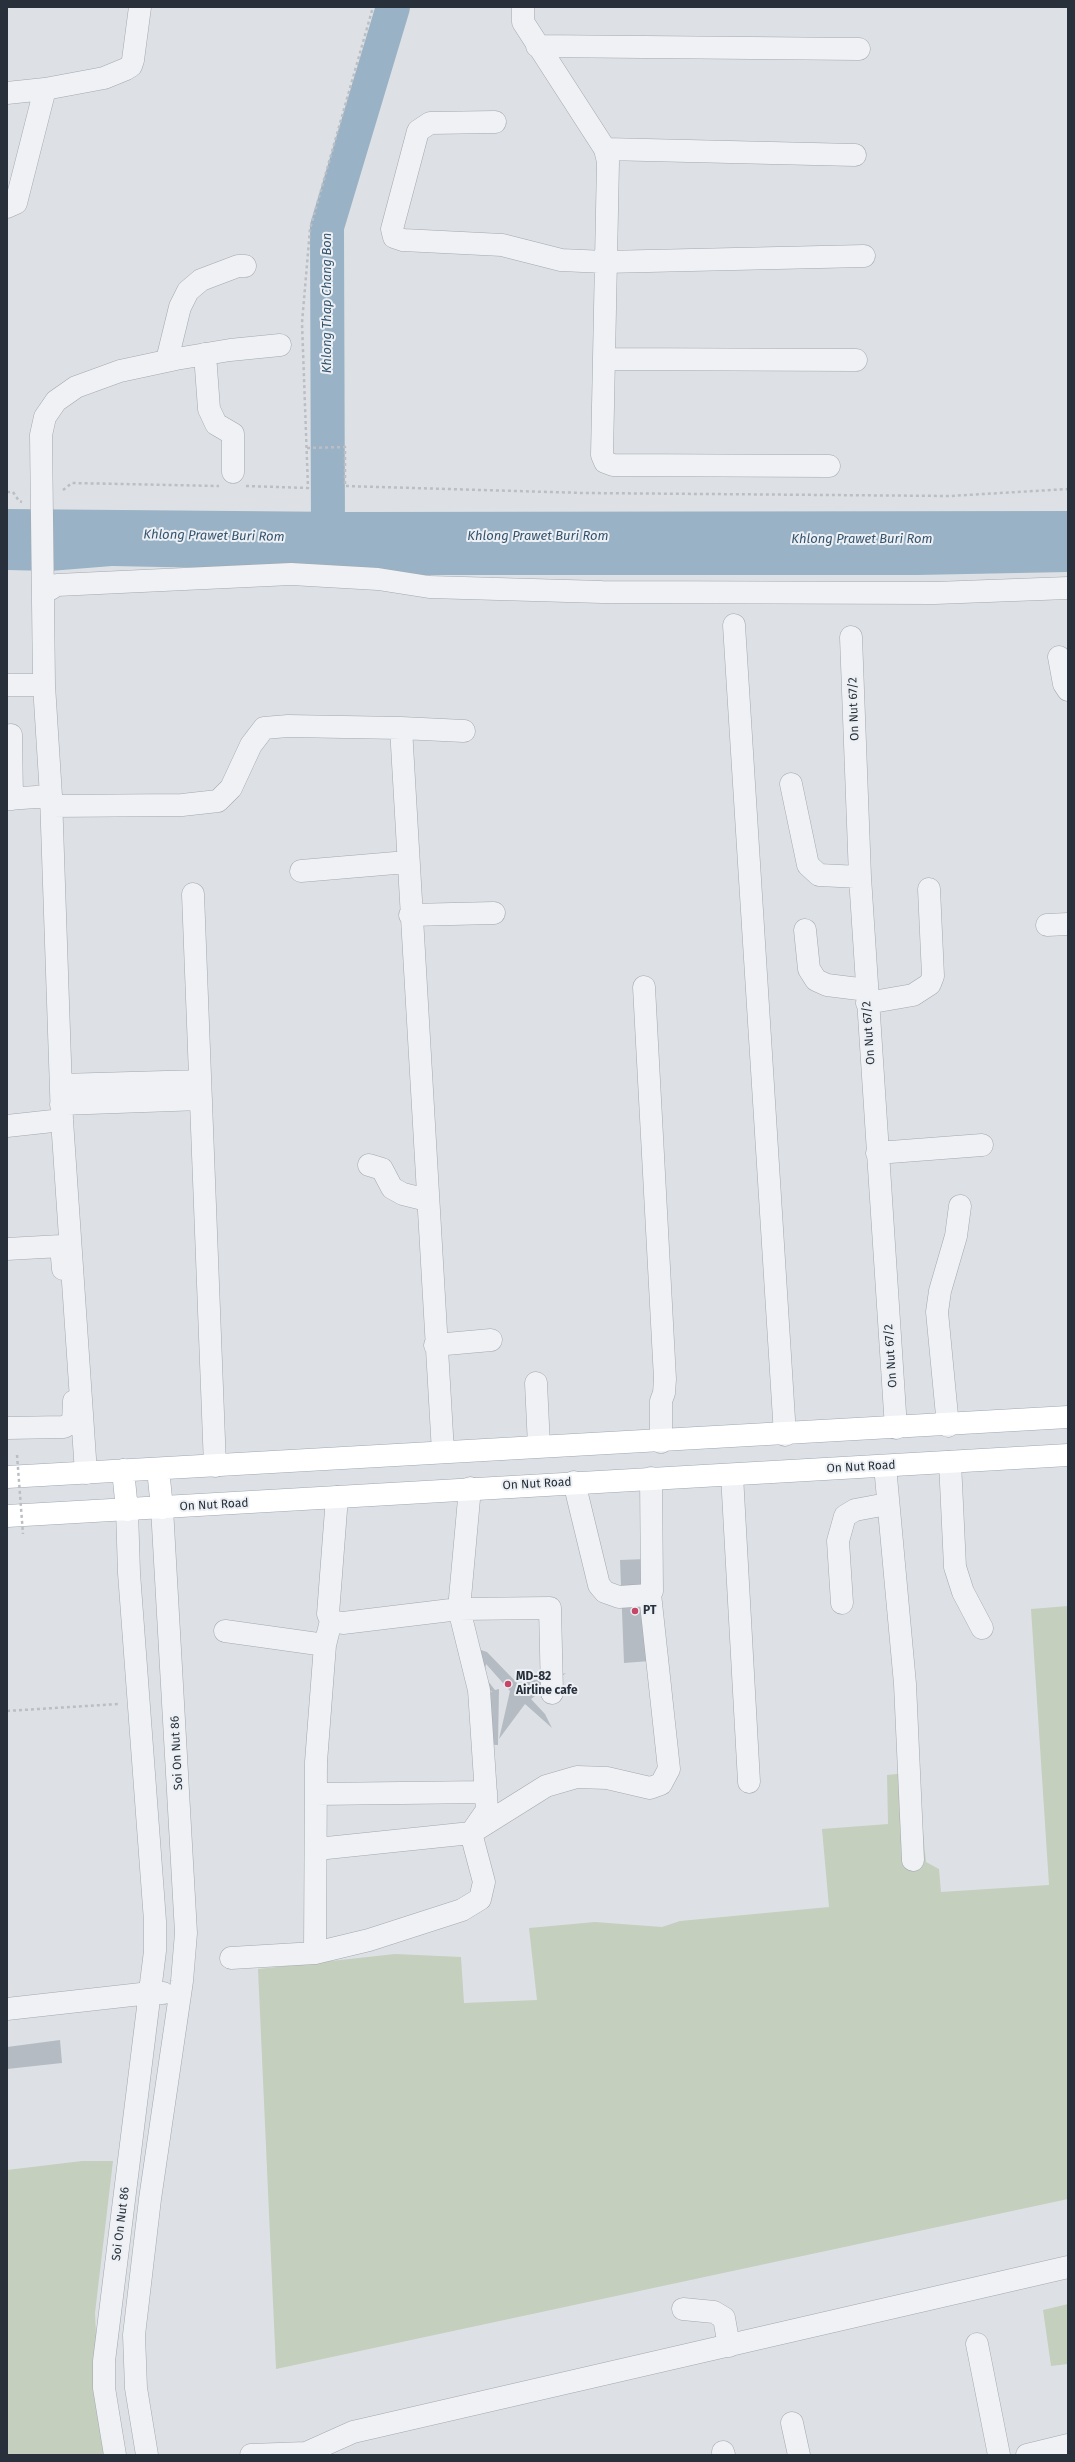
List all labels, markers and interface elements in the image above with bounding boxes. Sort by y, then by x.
water label: Khlong Thap Chang Bon [319,233,335,373]
water label: Khlong Prawet Buri Rom [143,527,285,545]
water label: Khlong Prawet Buri Rom [467,528,609,544]
water label: Khlong Prawet Buri Rom [791,531,933,547]
street label: On Nut 67/2 [846,677,862,741]
street label: On Nut 67/2 [860,1001,878,1065]
street label: On Nut 67/2 [882,1324,900,1388]
street label: On Nut Road [826,1458,896,1476]
street label: On Nut Road [502,1475,572,1493]
street label: On Nut Road [179,1496,249,1514]
place label: PT [643,1604,656,1618]
marker: PT [630,1606,640,1616]
place label: MD-82 Airline cafe [516,1670,578,1698]
marker: MD-82 Airline cafe [503,1679,513,1689]
street label: Soi On Nut 86 [168,1716,186,1790]
street label: Soi On Nut 86 [109,2186,133,2262]

